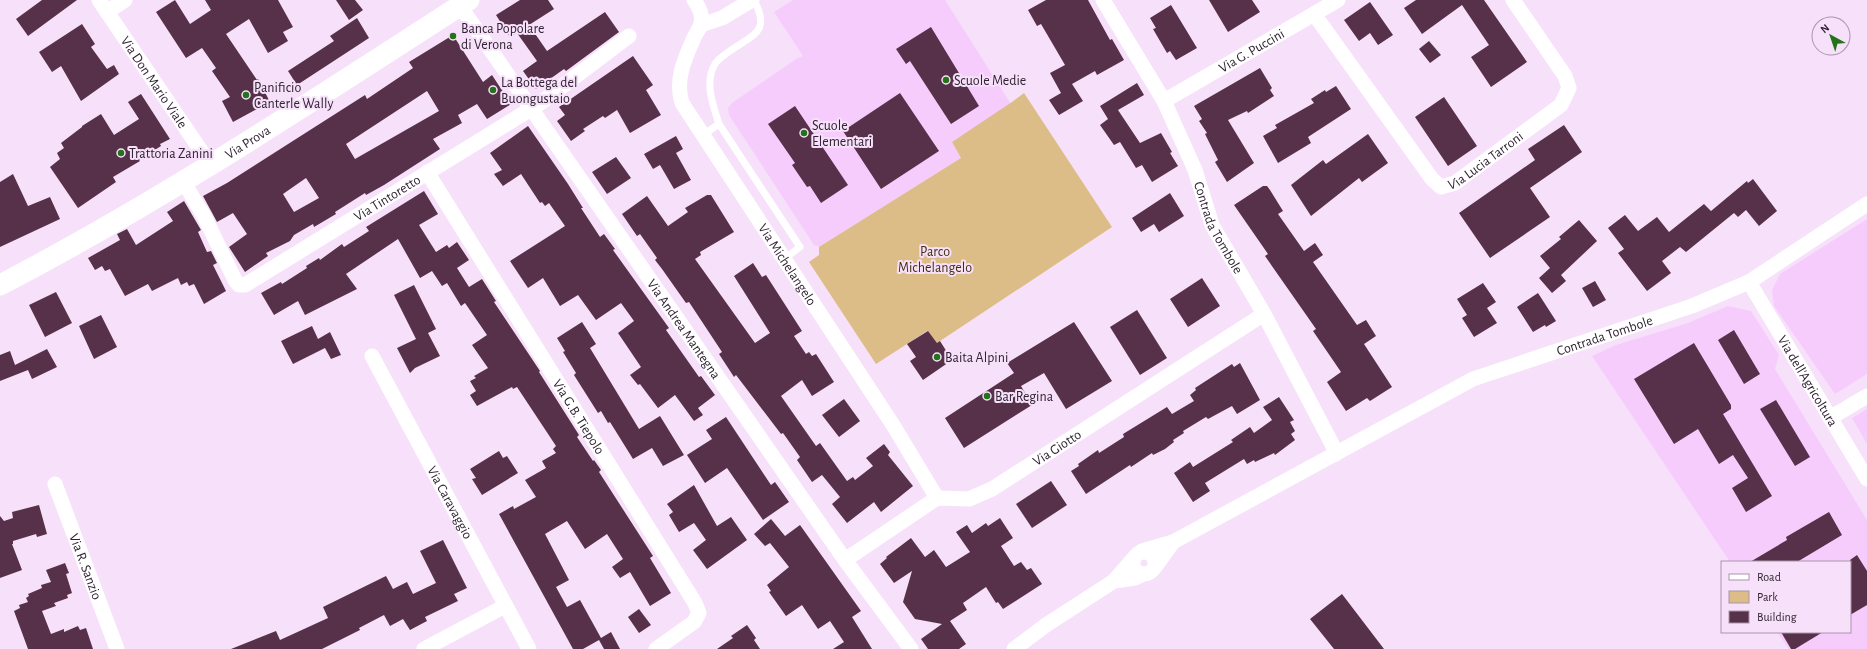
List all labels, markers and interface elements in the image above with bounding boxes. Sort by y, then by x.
north arrow [1811,16,1851,56]
place label: Banca Popolare di Verona [461,22,544,52]
text: N [1818,22,1831,35]
street label: Via G. Puccini [1217,27,1287,76]
marker: Banca Popolare di Verona [448,31,458,41]
street label: Via Don Mario Viale [118,34,190,131]
place label: Scuole Medie [954,74,1026,88]
marker: Scuole Medie [941,75,951,85]
place label: La Bottega del Buongustaio [501,76,577,106]
place label: Panificio Canterle Wally [254,81,333,111]
marker: La Bottega del Buongustaio [488,85,498,95]
marker: Panificio Canterle Wally [241,90,251,100]
place label: Scuole Elementari [812,119,872,149]
street label: Via Prova [223,123,274,162]
marker: Scuole Elementari [799,128,809,138]
street label: Via Lucia Tarroni [1447,129,1526,193]
place label: Trattoria Zanini [129,147,213,161]
marker: Trattoria Zanini [116,148,126,158]
street label: Via Tintoretto [352,173,423,224]
street label: Contrada Tombole [1191,180,1245,276]
street label: Via Michelangelo [755,222,819,308]
park label: Parco Michelangelo [898,245,972,275]
street label: Via Andrea Mantegna [644,277,723,382]
street label: Contrada Tombole [1555,314,1655,359]
street label: Via dell'Agricoltura [1775,333,1840,429]
place label: Baita Alpini [945,351,1008,365]
marker: Baita Alpini [932,352,942,362]
street label: Via G.B. Tiepolo [550,377,607,457]
place label: Bar Regina [995,390,1054,404]
marker: Bar Regina [982,391,992,401]
street label: Via Giotto [1031,428,1084,469]
street label: Via Caravaggio [424,464,475,542]
street label: Via R. Sanzio [66,532,104,602]
legend [1721,561,1851,633]
text: Road [1757,571,1781,583]
text: Park [1757,591,1778,603]
text: Building [1757,611,1797,623]

